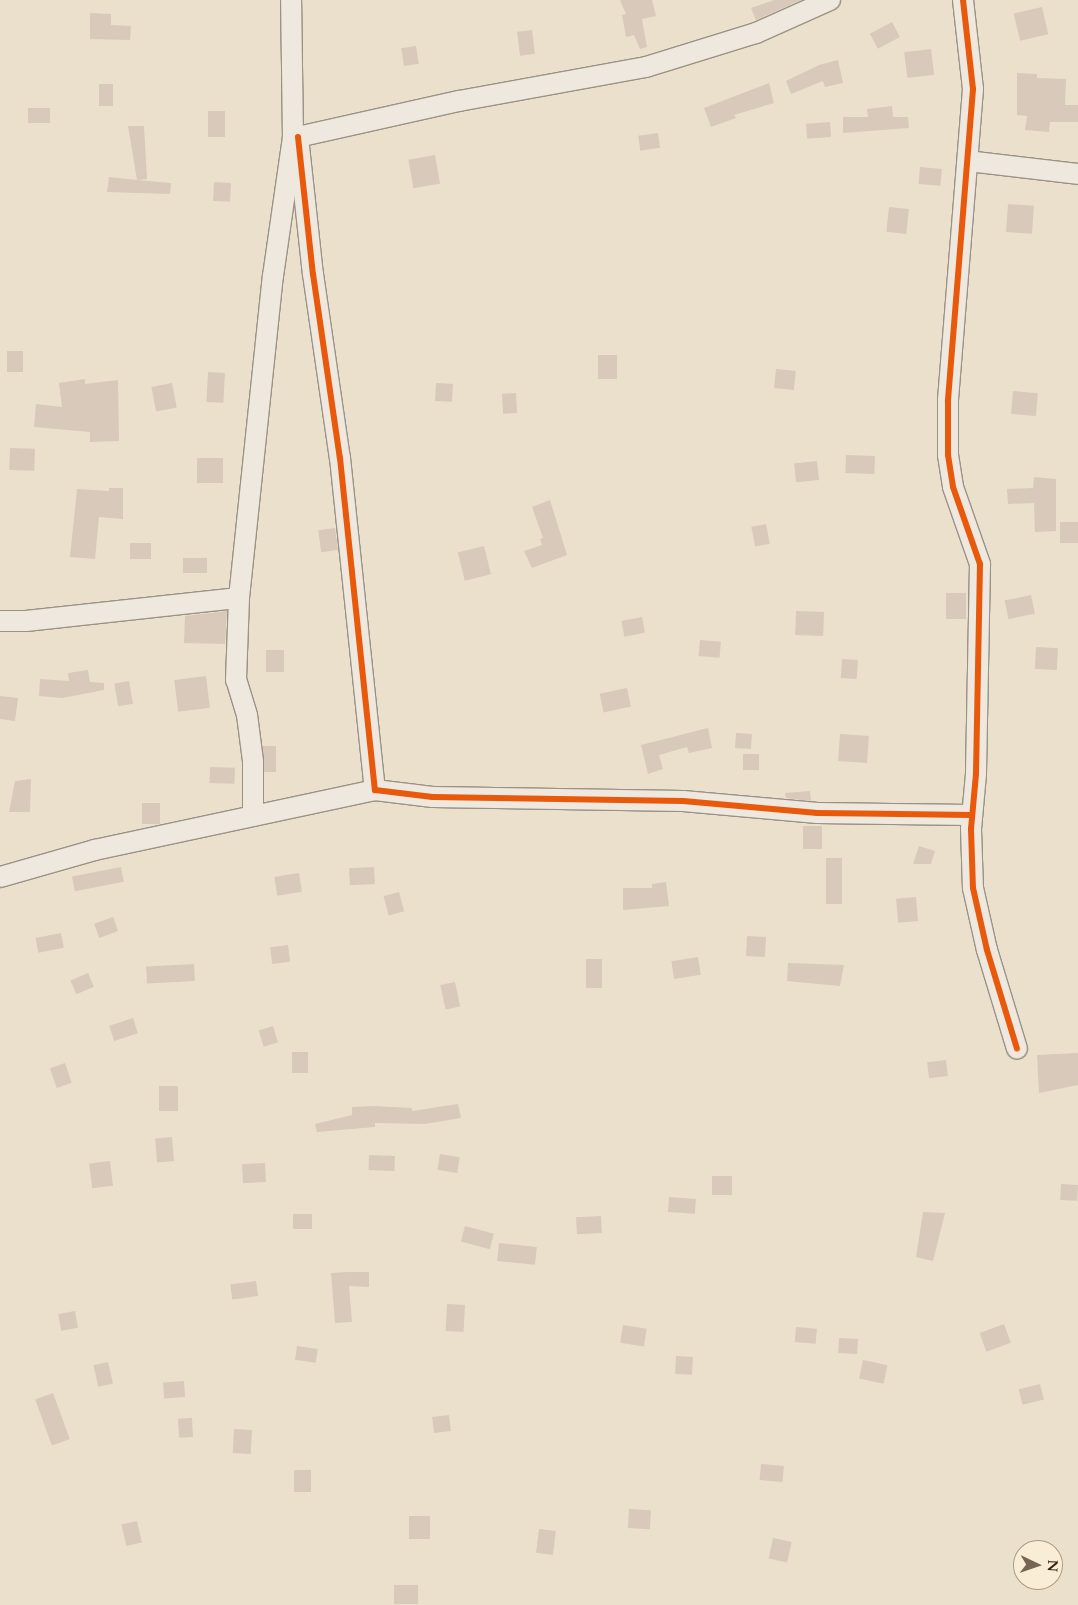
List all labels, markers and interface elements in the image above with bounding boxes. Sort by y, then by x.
north arrow [1013,1540,1063,1590]
text: N [1043,1559,1062,1572]

